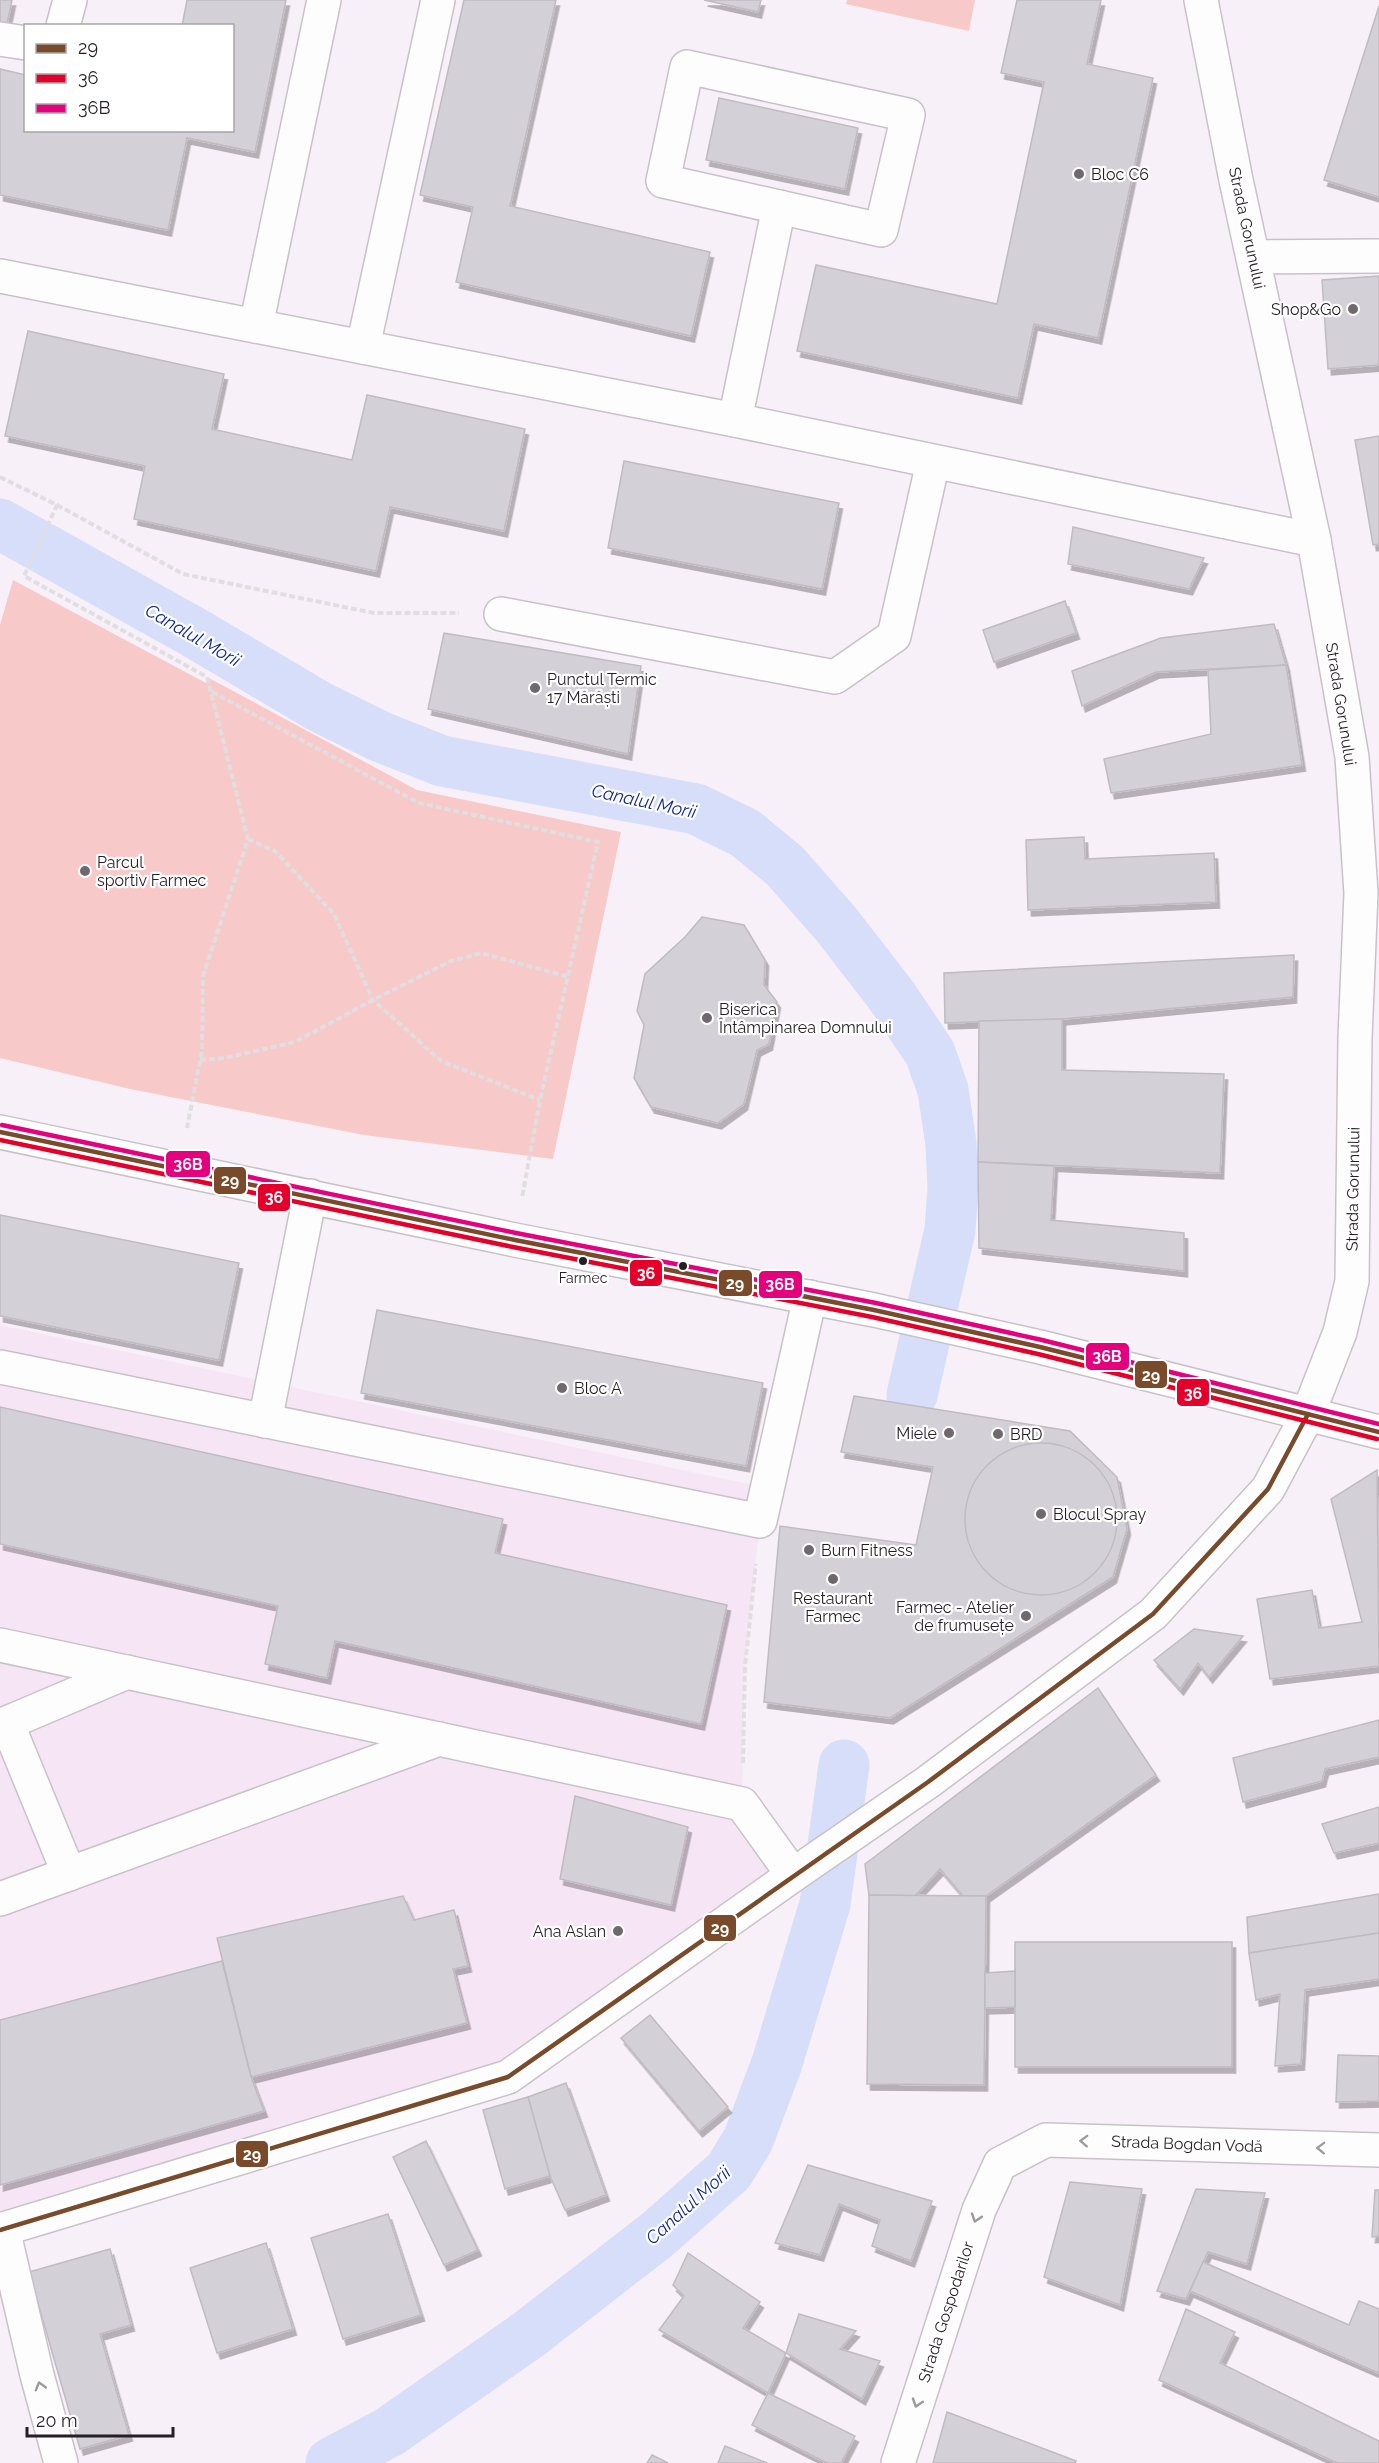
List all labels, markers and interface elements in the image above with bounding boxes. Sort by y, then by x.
legend [24,24,234,132]
text: 29 [78,37,98,58]
text: 36 [78,67,99,88]
text: 36B [78,97,110,118]
place label: Bloc C6 [1091,165,1149,184]
street label: Strada Gorunului [1225,165,1269,291]
marker: Bloc C6 [1072,167,1086,181]
place label: Shop&Go [1271,300,1341,319]
marker: Shop&Go [1346,302,1360,316]
water label: Canalul Morii [142,599,245,671]
street label: Strada Gorunului [1322,641,1360,767]
place label: Punctul Termic 17 Mărăști [547,670,657,707]
marker: Punctul Termic 17 Mărăști [528,681,542,695]
water label: Canalul Morii [590,780,699,823]
place label: Parcul sportiv Farmec [97,853,207,890]
marker: Parcul sportiv Farmec [78,864,92,878]
place label: Biserica Întâmpinarea Domnului [719,1000,892,1037]
marker: Biserica Întâmpinarea Domnului [700,1011,714,1025]
street label: Strada Gorunului [1342,1127,1364,1251]
line badge: 36B [165,1150,211,1178]
text: 36B [173,1155,203,1174]
line badge: 29 [213,1166,247,1195]
text: 29 [221,1171,239,1190]
line badge: 36 [257,1183,291,1212]
text: 36 [265,1188,284,1207]
marker: Farmec [577,1255,589,1267]
line badge: 36 [629,1259,663,1287]
unlabelled marker [677,1260,689,1272]
text: 36 [637,1264,656,1283]
line badge: 29 [718,1269,753,1297]
place label: Farmec [559,1270,608,1286]
line badge: 36B [758,1270,803,1299]
text: 29 [726,1274,744,1293]
text: 36B [765,1275,795,1294]
line badge: 36B [1085,1342,1130,1371]
text: 36B [1092,1347,1122,1366]
line badge: 29 [1134,1360,1168,1389]
text: 29 [1142,1366,1160,1385]
line badge: 36 [1176,1378,1210,1407]
place label: Bloc A [574,1379,622,1398]
marker: Bloc A [555,1381,569,1395]
text: 36 [1184,1384,1203,1403]
place label: Miele [896,1424,937,1443]
place label: BRD [1010,1425,1043,1444]
marker: Miele [942,1426,956,1440]
marker: BRD [991,1427,1005,1441]
place label: Blocul Spray [1053,1505,1146,1524]
marker: Blocul Spray [1034,1507,1048,1521]
place label: Burn Fitness [821,1541,913,1560]
marker: Burn Fitness [802,1543,816,1557]
marker: Restaurant Farmec [826,1572,840,1586]
place label: Restaurant Farmec [793,1589,874,1626]
place label: Farmec - Atelier de frumusețe [896,1598,1014,1635]
marker: Farmec - Atelier de frumusețe [1019,1609,1033,1623]
line badge: 29 [703,1914,737,1942]
text: 29 [711,1919,729,1938]
place label: Ana Aslan [533,1922,606,1941]
marker: Ana Aslan [611,1924,625,1938]
street label: Strada Bogdan Vodă [1111,2132,1263,2156]
one-way arrow [1079,2135,1088,2147]
line badge: 29 [235,2140,269,2168]
one-way arrow [1316,2142,1325,2155]
text: 29 [243,2145,261,2164]
water label: Canalul Morii [641,2161,735,2248]
one-way arrow [971,2212,984,2223]
street label: Strada Gospodarilor [914,2239,978,2385]
one-way arrow [35,2382,47,2392]
one-way arrow [912,2397,924,2408]
scale bar [27,2400,172,2438]
text: 20 m [36,2410,78,2431]

